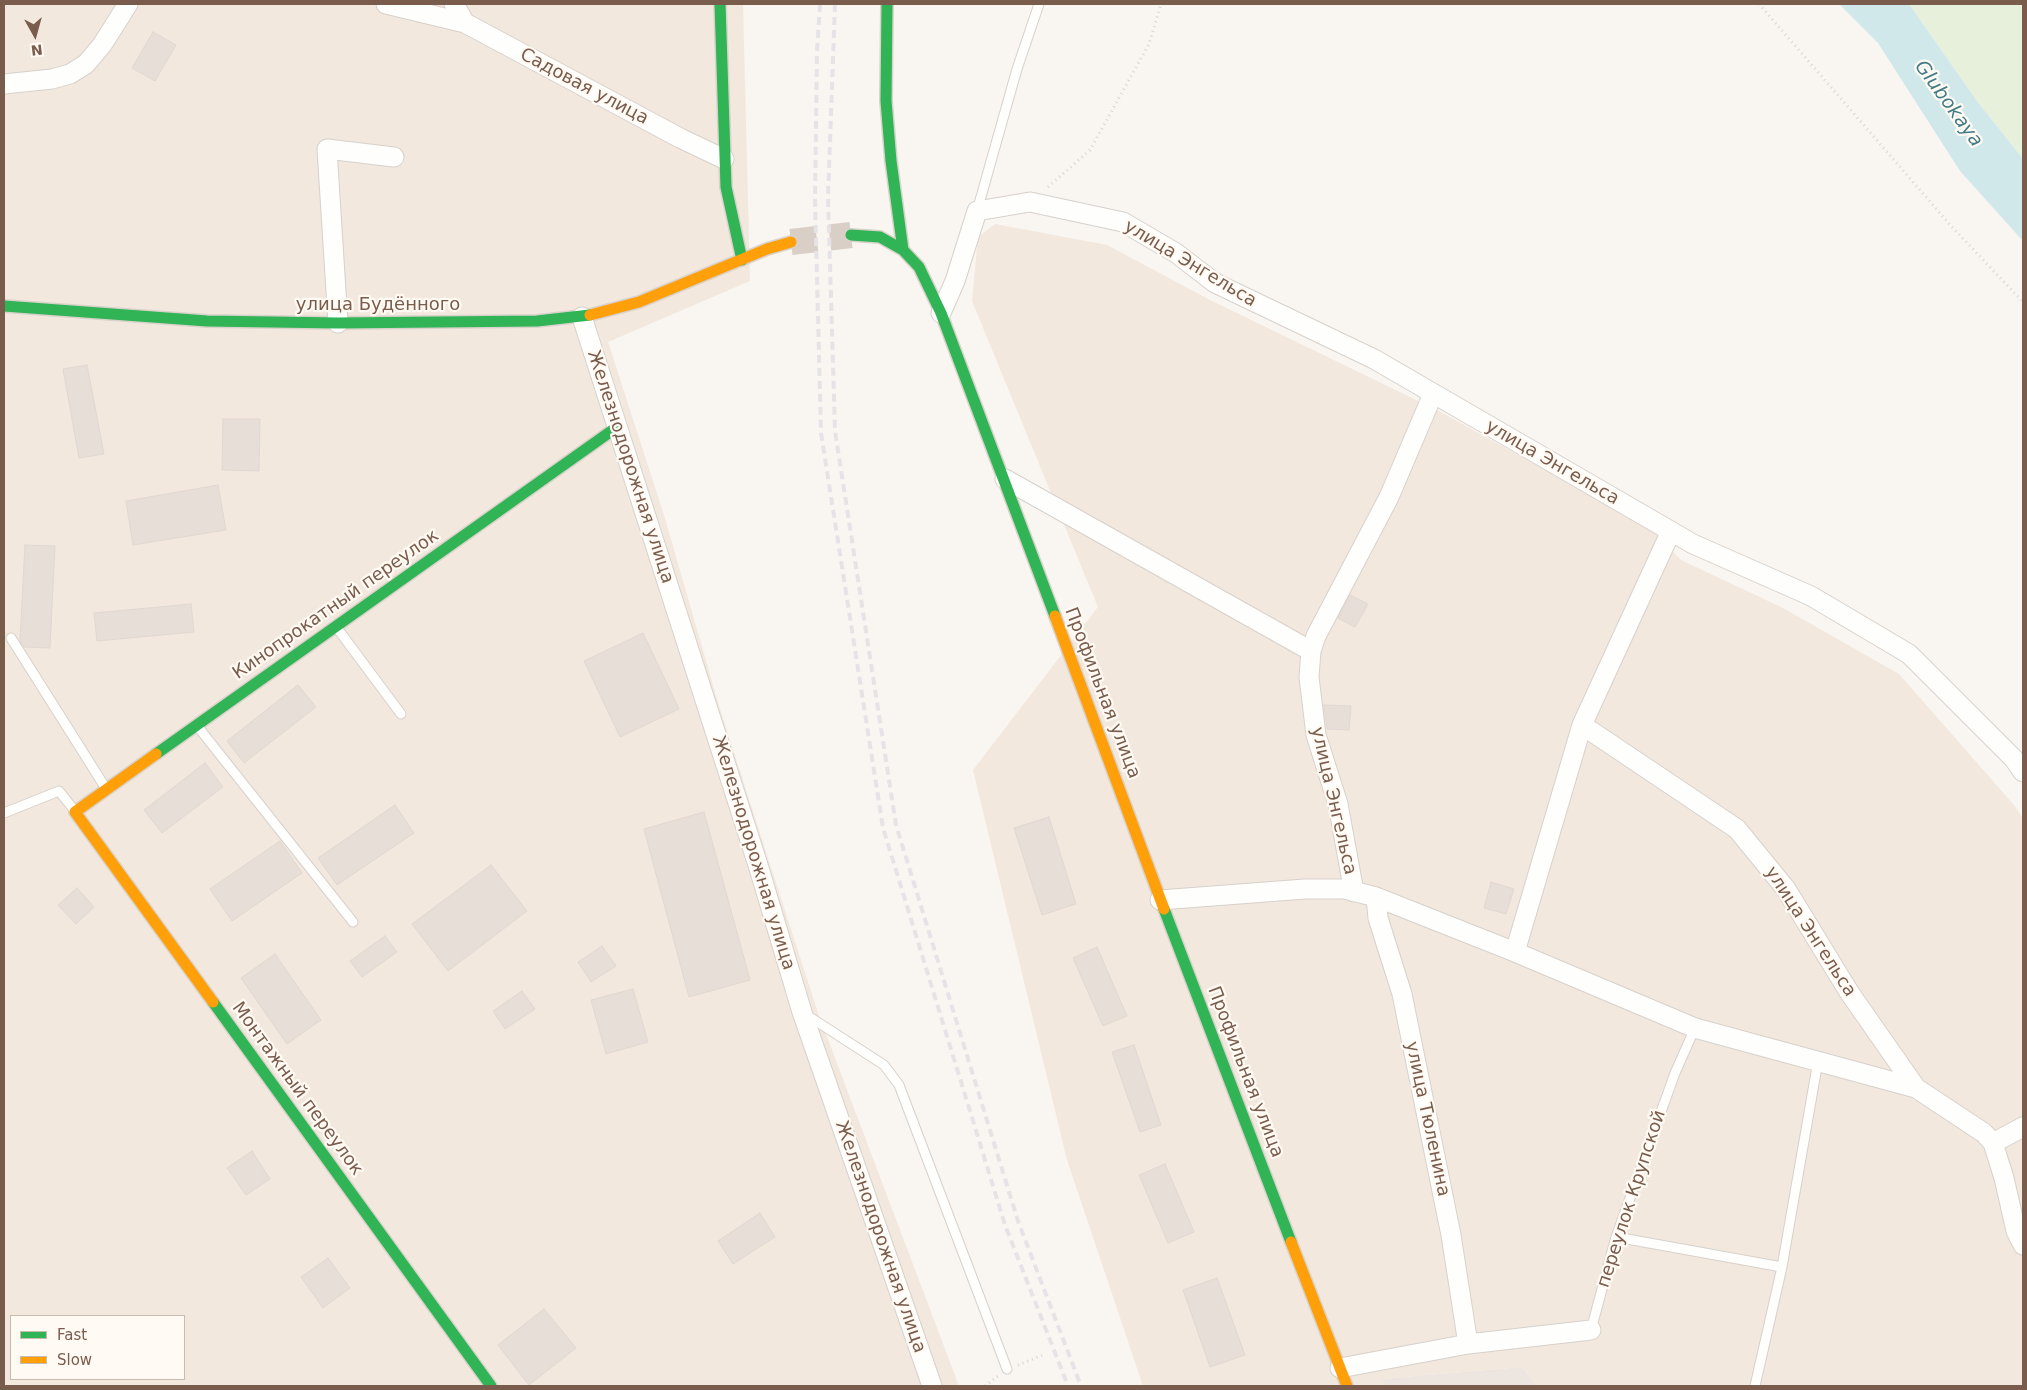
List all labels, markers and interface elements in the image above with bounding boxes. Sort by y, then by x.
north arrow [10,10,60,60]
text: N [30,41,44,59]
street label: Садовая улица [516,44,652,130]
water label: Glubokaya [1909,56,1987,152]
street label: улица Энгельса [1120,216,1260,312]
street label: улица Будённого [296,294,460,316]
street label: Железнодорожная улица [582,348,678,586]
street label: улица Энгельса [1481,416,1623,510]
street label: Кинопрокатный переулок [229,525,443,685]
street label: Профильная улица [1059,604,1145,782]
street label: улица Энгельса [1306,725,1360,877]
street label: Железнодорожная улица [707,733,799,973]
street label: улица Энгельса [1760,863,1860,1001]
street label: Профильная улица [1202,983,1288,1161]
street label: Монтажный переулок [227,998,367,1180]
street label: улица Тюленина [1400,1040,1454,1198]
street label: переулок Крупской [1593,1108,1671,1290]
street label: Железнодорожная улица [830,1118,930,1356]
legend [10,1315,185,1380]
text: Fast [57,1326,87,1344]
text: Slow [57,1351,92,1369]

